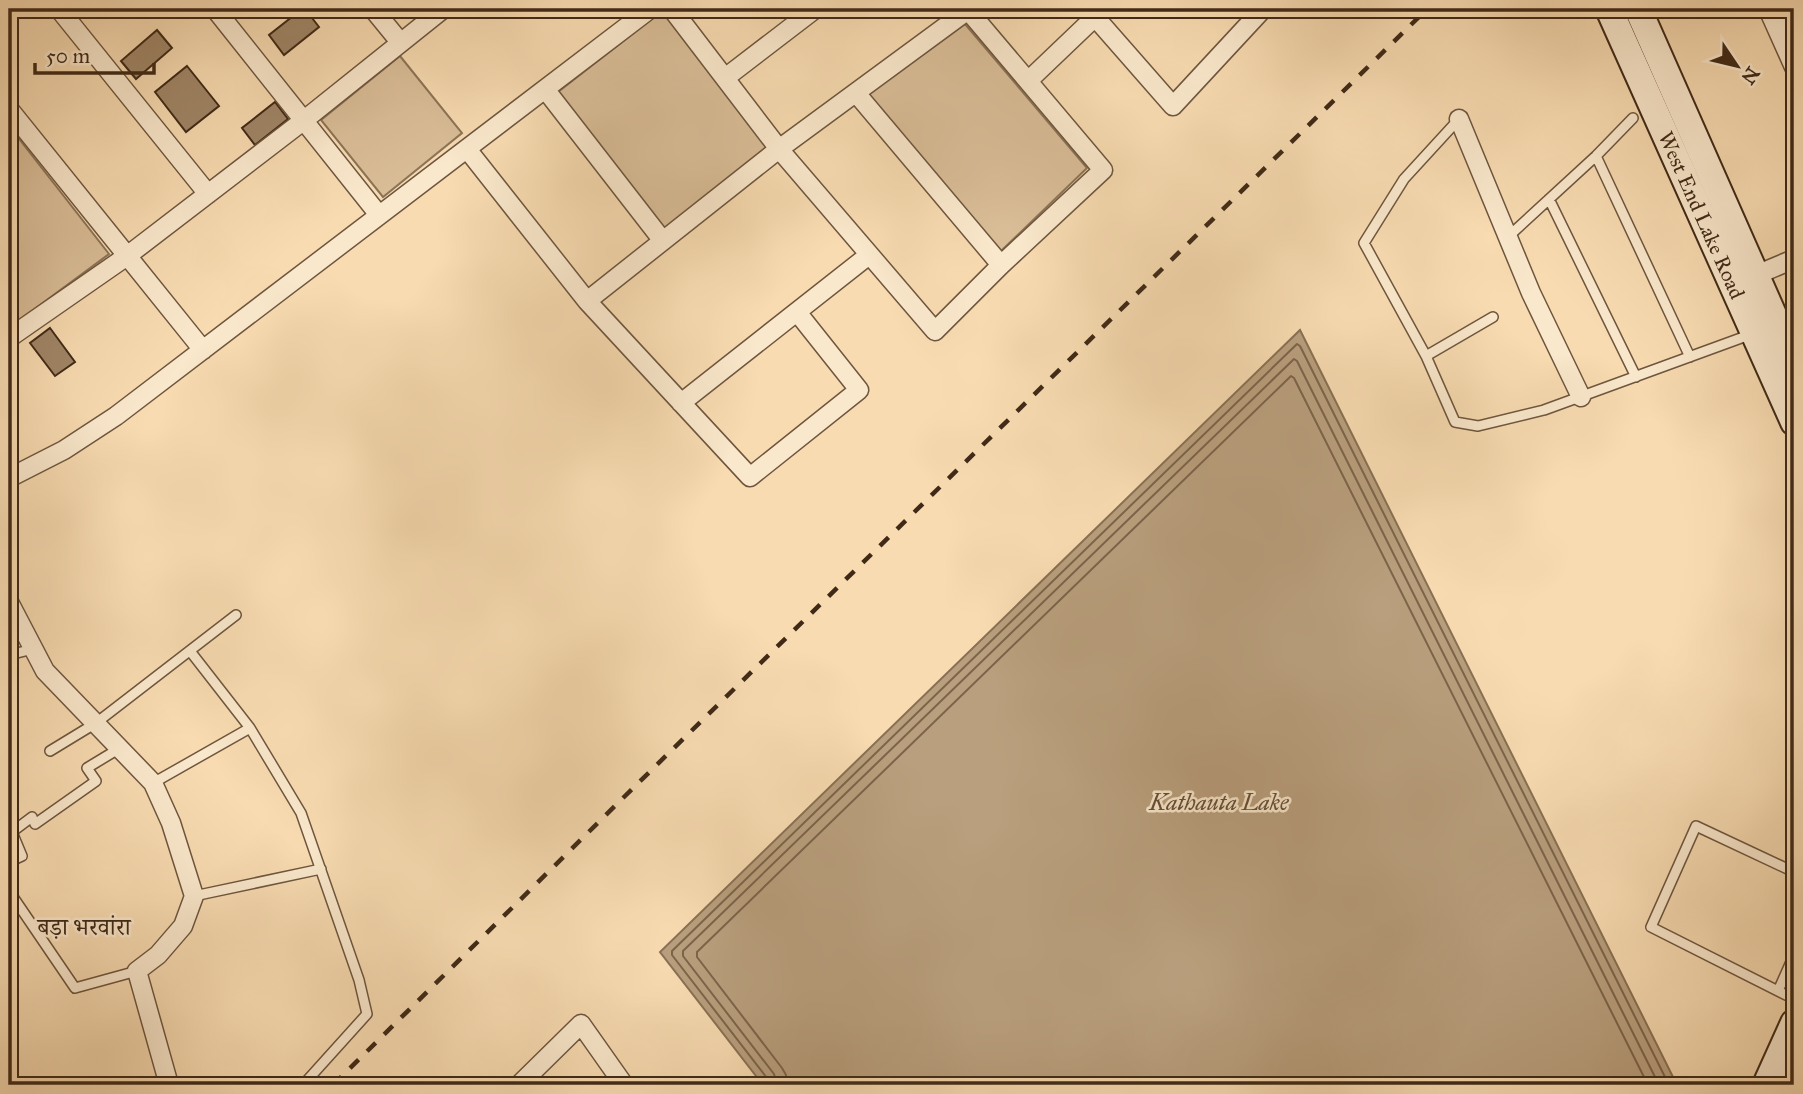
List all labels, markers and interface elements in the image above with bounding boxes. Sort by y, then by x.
scale bar [35,32,154,76]
north arrow [1702,32,1772,102]
text: 50 m [46,43,91,69]
text: N [1736,62,1765,89]
street label: West End Lake Road [1653,127,1750,304]
water label: Kathauta Lake [1148,788,1289,816]
district label: बड़ा भरवांरा [36,912,132,942]

